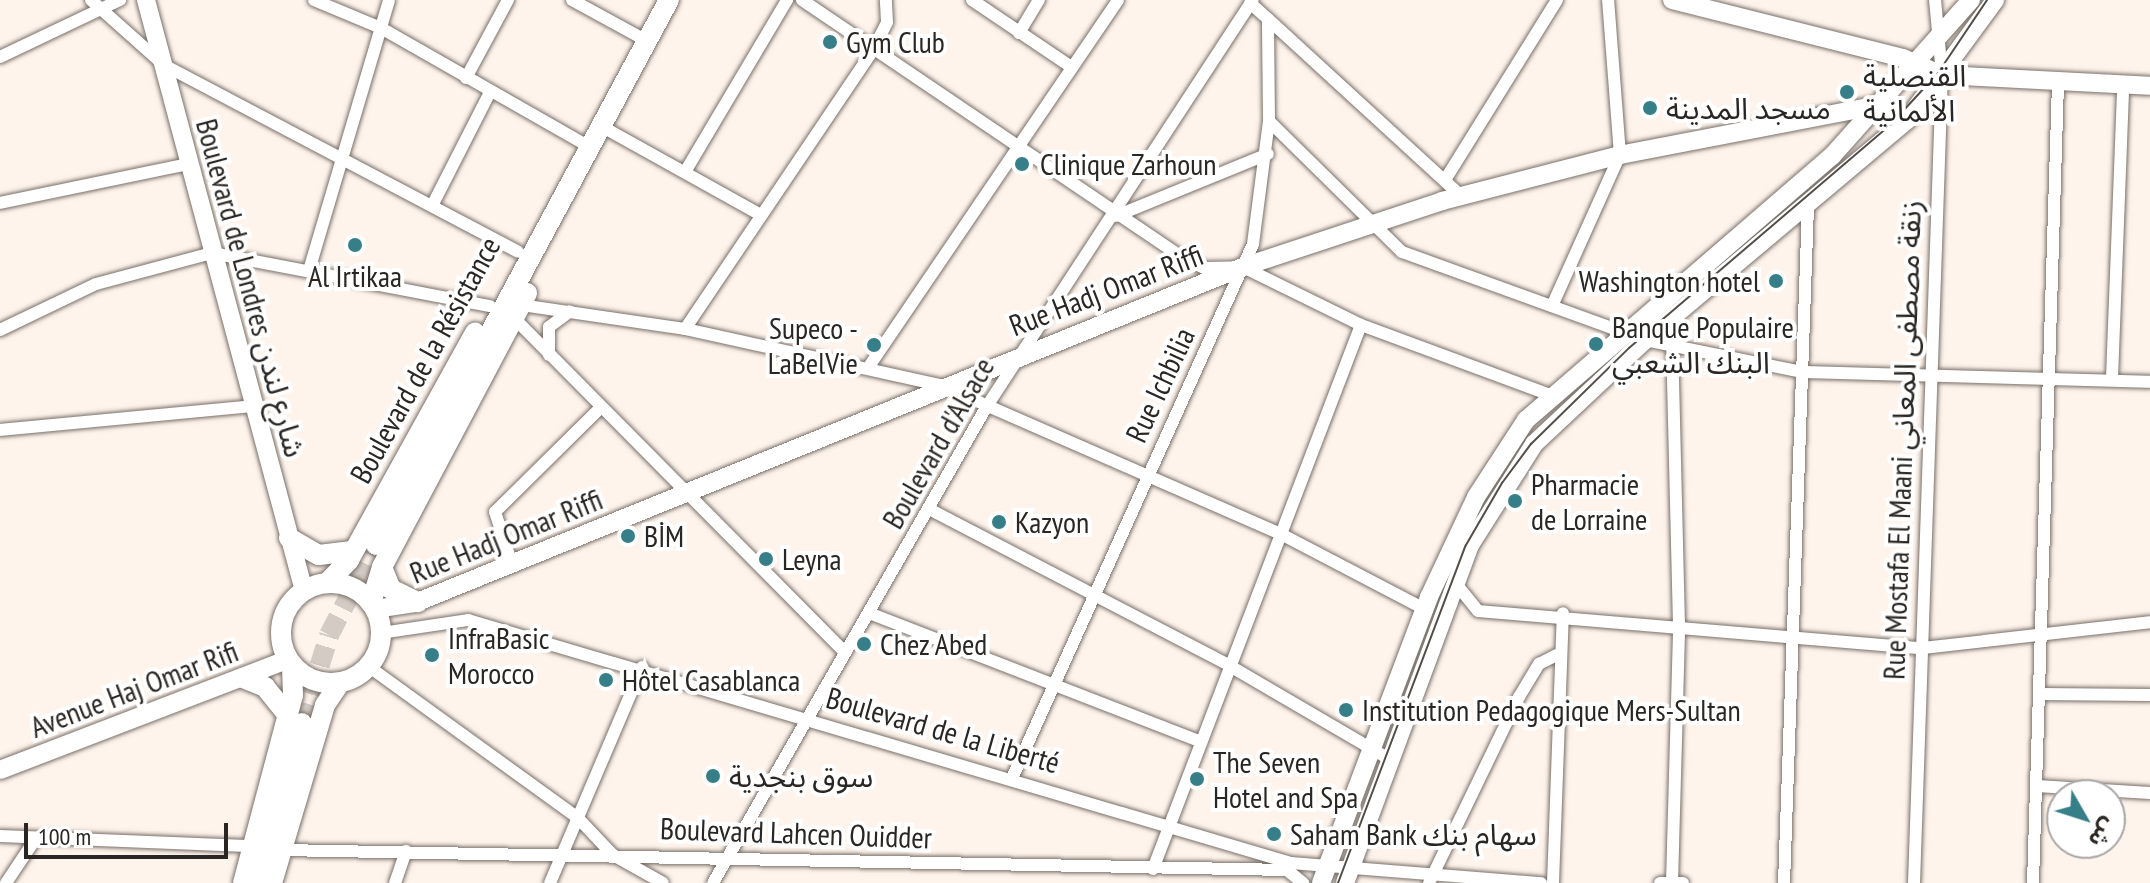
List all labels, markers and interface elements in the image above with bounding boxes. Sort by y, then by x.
place label: Gym Club [846,24,945,60]
marker: Gym Club [821,33,839,51]
place label: القنصلية الألمانية [1863,57,1966,128]
marker: القنصلية الألمانية [1838,83,1856,101]
place label: مسجد المدينة [1666,90,1831,126]
marker: مسجد المدينة [1641,99,1659,117]
street label: Boulevard de Londres شارع لندن [188,115,314,461]
place label: Clinique Zarhoun [1040,146,1217,182]
marker: Clinique Zarhoun [1011,153,1033,175]
street label: Rue Mostafa El Maani زنقة مصطفى المعاني [1876,200,1928,680]
street label: Boulevard de la Résistance [342,231,508,489]
marker: Al Irtikaa [346,236,364,254]
street label: Rue Hadj Omar Riffi [1004,237,1208,343]
place label: Al Irtikaa [308,258,402,294]
place label: Washington hotel [1579,263,1760,299]
marker: Washington hotel [1767,272,1785,290]
place label: Banque Populaire البنك الشعبي [1612,309,1794,380]
place label: Supeco - LaBelVie [768,310,858,380]
street label: Rue Ichbilia [1118,322,1202,448]
marker: Banque Populaire البنك الشعبي [1587,335,1605,353]
marker: Supeco - LaBelVie [865,336,883,354]
street label: Boulevard d'Alsace [875,351,1001,535]
place label: Pharmacie de Lorraine [1531,466,1647,536]
street label: Rue Hadj Omar Riffi [405,481,607,591]
marker: Pharmacie de Lorraine [1506,492,1524,510]
place label: Kazyon [1015,504,1089,540]
marker: Kazyon [990,513,1008,531]
place label: BİM [644,518,684,554]
marker: BİM [619,527,637,545]
place label: Leyna [782,541,841,577]
marker: Leyna [757,550,775,568]
place label: InfraBasic Morocco [448,620,550,690]
place label: Chez Abed [880,626,989,662]
street label: Avenue Haj Omar Rifi [25,633,243,745]
marker: Chez Abed [855,635,873,653]
marker: InfraBasic Morocco [423,646,441,664]
place label: Hôtel Casablanca [622,662,800,698]
marker: Hôtel Casablanca [597,671,615,689]
street label: Boulevard de la Liberté [822,679,1064,781]
place label: Institution Pedagogique Mers-Sultan [1362,692,1741,728]
marker: Institution Pedagogique Mers-Sultan [1337,701,1355,719]
place label: The Seven Hotel and Spa [1213,744,1358,814]
place label: سوق بنجدية [729,758,873,794]
marker: سوق بنجدية [704,767,722,785]
marker: The Seven Hotel and Spa [1188,770,1206,788]
north arrow [2046,779,2126,859]
scale bar [28,807,232,857]
street label: Boulevard Lahcen Ouidder [659,810,933,856]
text: ش [2083,812,2123,853]
place label: Saham Bank سهام بنك [1290,816,1538,852]
text: 100 m [38,821,91,852]
marker: Saham Bank سهام بنك [1265,825,1283,843]

